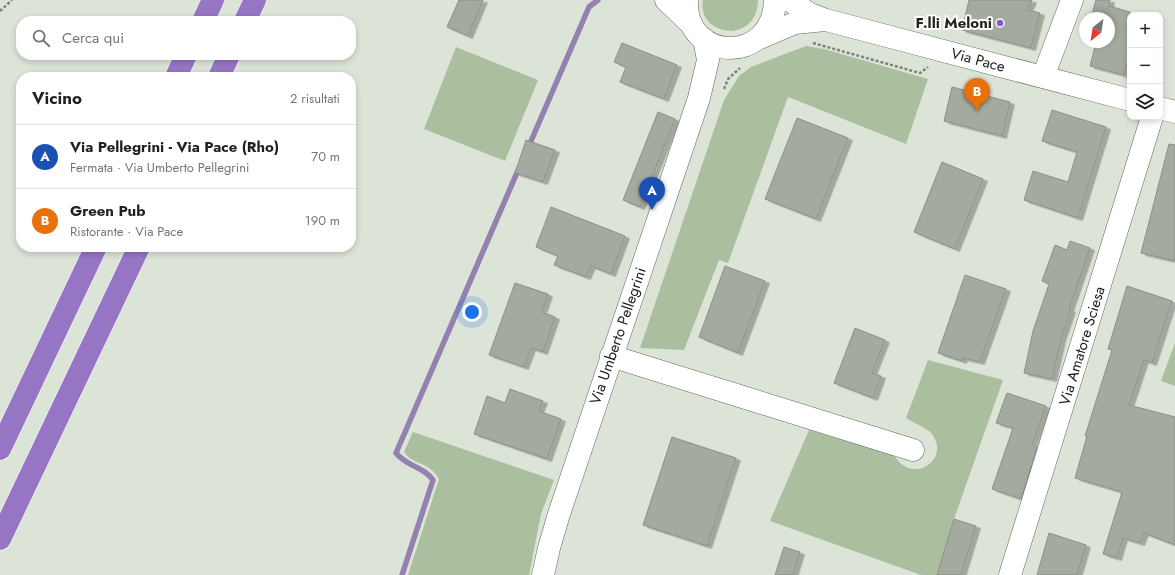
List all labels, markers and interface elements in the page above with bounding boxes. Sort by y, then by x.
place label: F.lli Meloni [916,12,992,34]
north arrow [1079,12,1115,48]
map controls [1127,12,1163,120]
button: + [1127,12,1163,48]
search box [16,16,356,60]
marker: F.lli Meloni [995,18,1005,28]
icon: search [30,27,52,49]
text: Cerca qui [62,27,124,49]
street label: Via Pace [948,42,1008,78]
button: − [1127,48,1163,84]
pin: B [964,78,990,111]
button: layers [1127,84,1163,120]
text: Vicino [32,86,82,110]
text: 2 risultati [290,89,340,108]
text: Via Pellegrini - Via Pace (Rho) [70,136,279,158]
text: A [40,147,50,166]
text: 70 m [311,147,340,166]
text: Fermata · Via Umberto Pellegrini [70,158,249,177]
pin: A [639,177,665,210]
text: Green Pub [70,200,145,222]
text: B [41,211,49,230]
text: 190 m [305,211,340,230]
text: Ristorante · Via Pace [70,222,183,241]
street label: Via Umberto Pellegrini [584,264,652,408]
street label: Via Amatore Sciesa [1053,284,1111,408]
your location [462,302,482,322]

